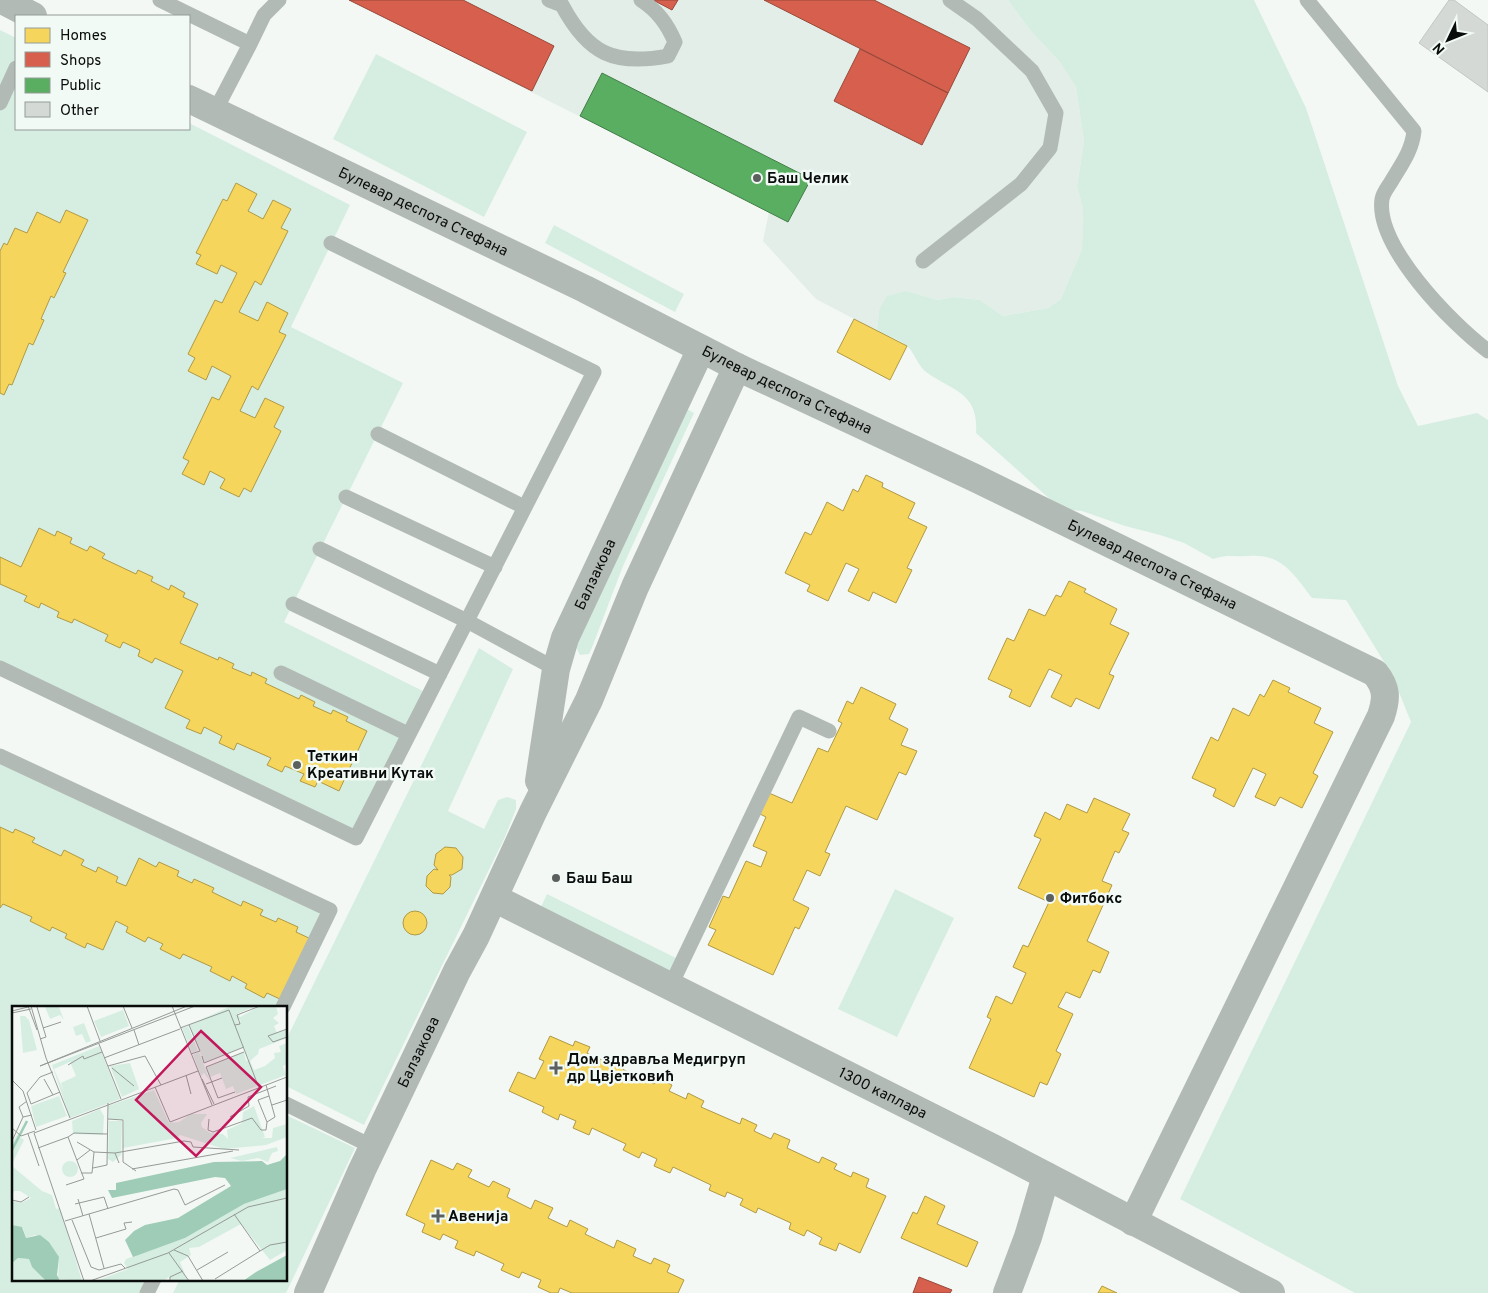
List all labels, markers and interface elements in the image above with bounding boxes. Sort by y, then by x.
legend [15,15,190,130]
north arrow [1423,15,1473,65]
text: Homes [60,27,107,46]
text: N [1430,38,1449,57]
text: Shops [60,52,101,71]
text: Public [60,77,101,96]
text: Other [60,102,99,121]
street label: Булевар деспота Стефана [335,164,511,262]
place label: Баш Челик [767,170,849,189]
marker: Баш Челик [751,172,763,184]
street label: Булевар деспота Стефана [698,342,875,440]
street label: Булевар деспота Стефана [1064,516,1240,615]
street label: Балзакова [571,536,621,614]
place label: Теткин Креативни Кутак [307,748,434,784]
marker: Теткин Креативни Кутак [291,759,303,771]
place label: Баш Баш [566,870,633,889]
marker: Баш Баш [550,872,562,884]
place label: Фитбокс [1060,890,1122,909]
marker: Фитбокс [1044,892,1056,904]
inset map [12,1006,288,1280]
street label: Балзакова [395,1014,445,1091]
place label: Дом здравља Медигруп др Цвјетковић [567,1051,746,1087]
marker: Дом здравља Медигруп др Цвјетковић [549,1061,563,1075]
street label: 1300 каплара [835,1064,930,1124]
place label: Авенија [448,1208,508,1227]
marker: Авенија [432,1210,444,1222]

